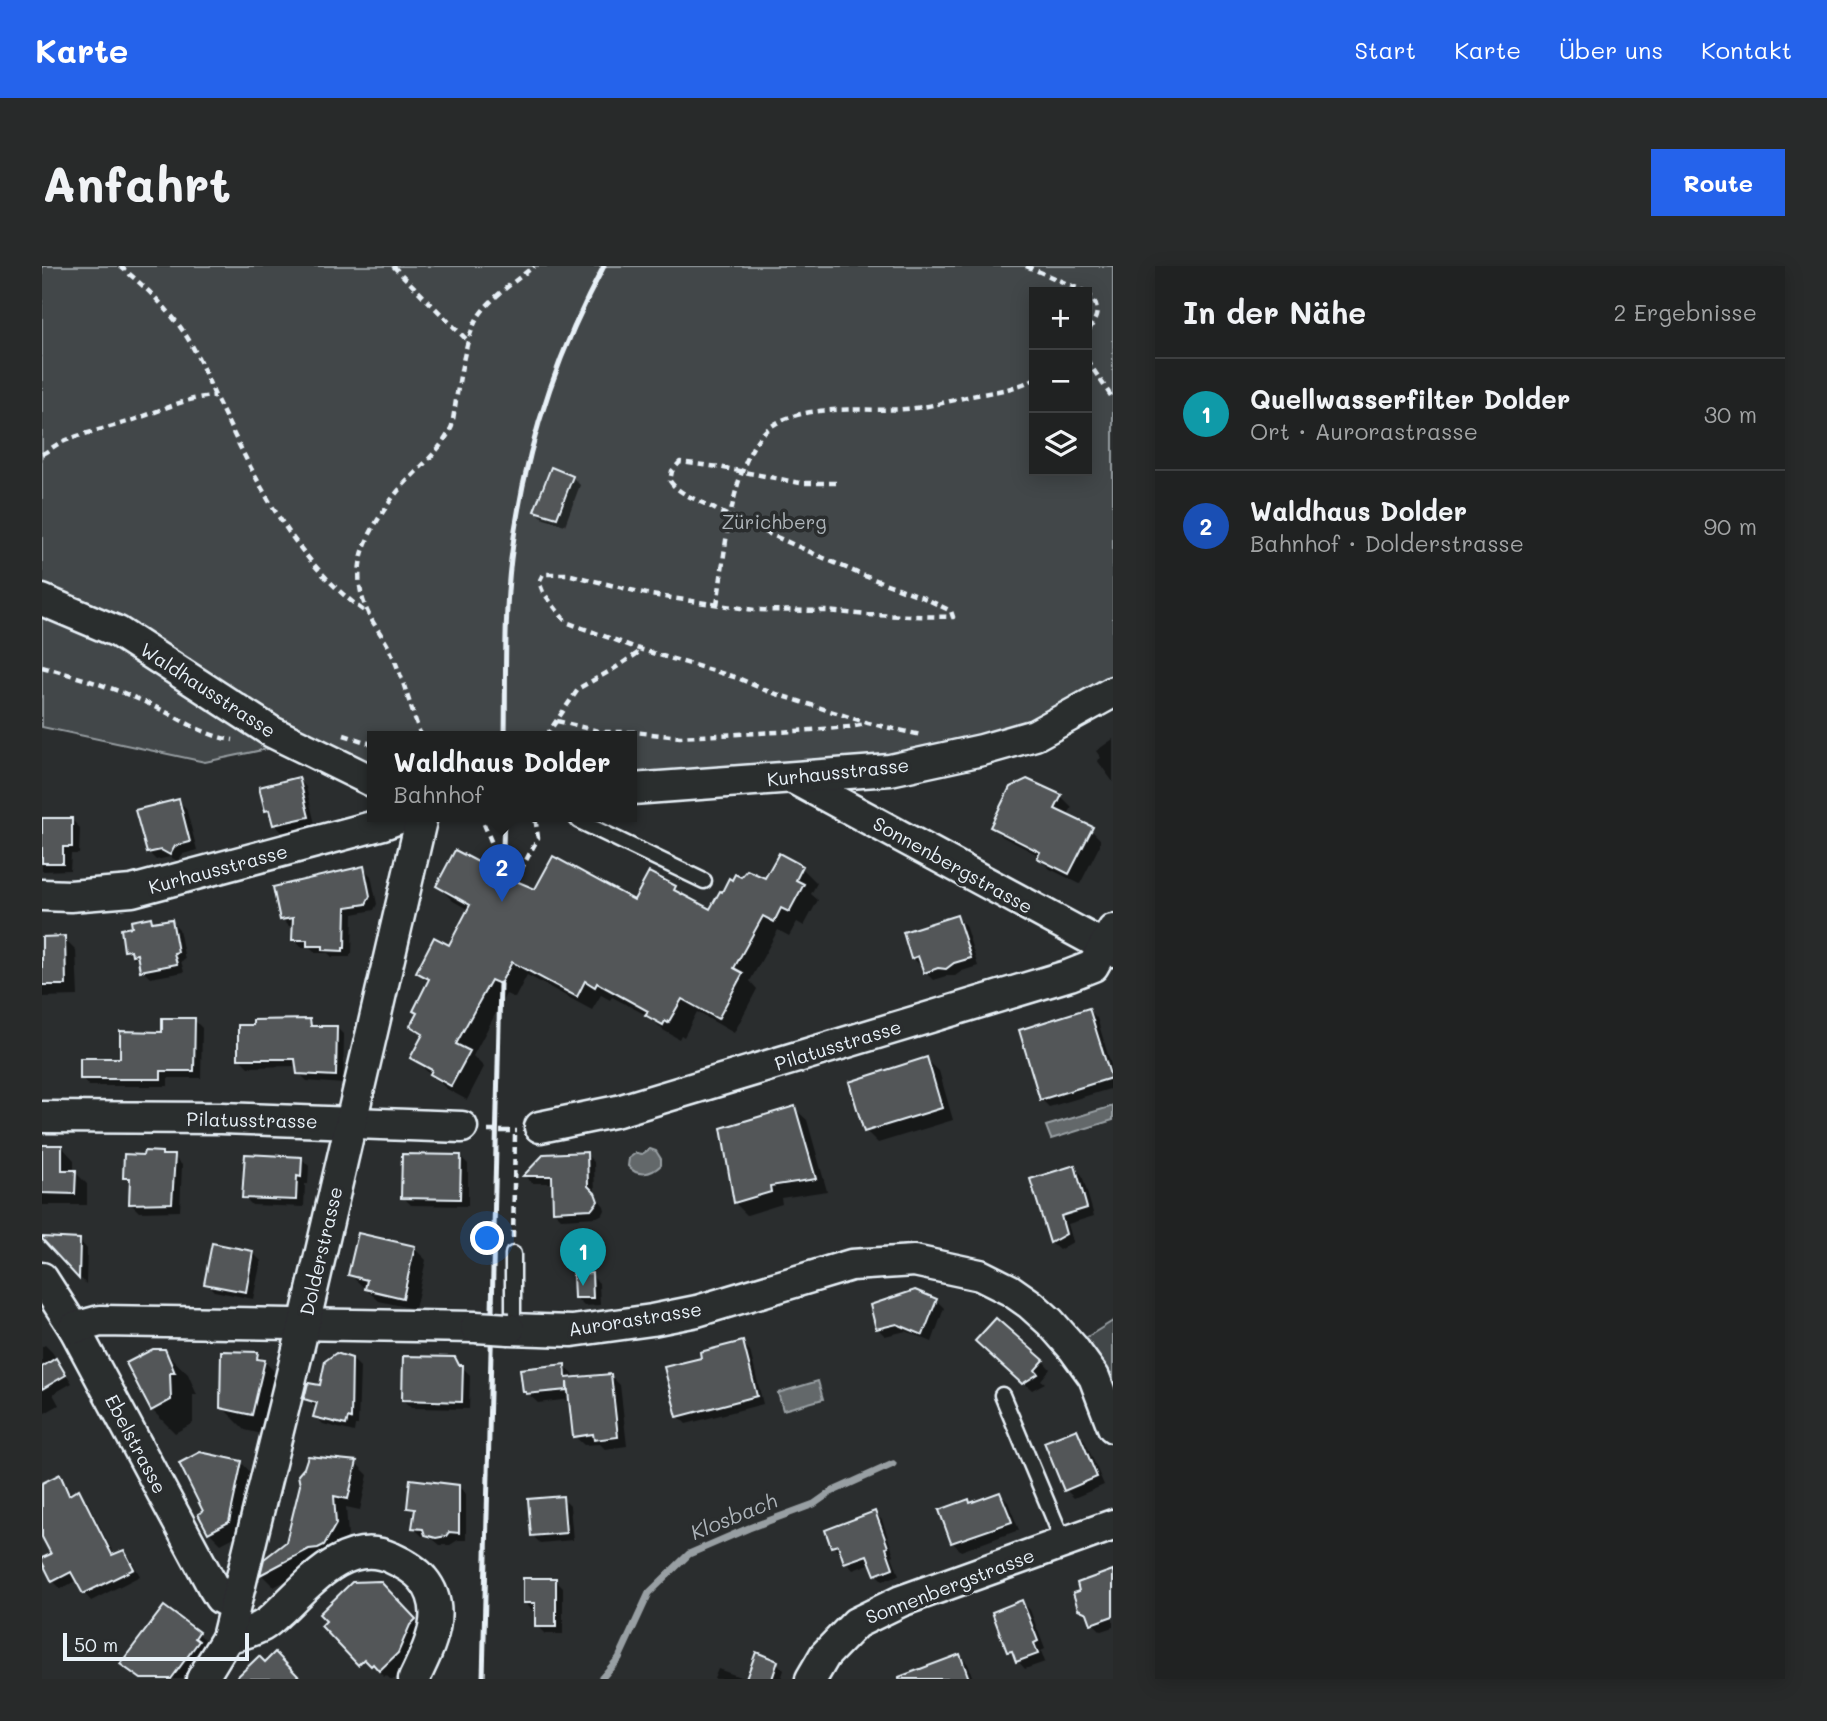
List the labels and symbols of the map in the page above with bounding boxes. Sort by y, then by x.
park label: Zürichberg [722,509,826,534]
street label: Waldhausstrasse [136,636,281,743]
street label: Kurhausstrasse [766,752,910,791]
street label: Sonnenbergstrasse [869,810,1038,919]
street label: Kurhausstrasse [146,838,290,899]
pin: 2 [479,844,525,902]
street label: Pilatusstrasse [771,1013,904,1076]
street label: Pilatusstrasse [186,1106,318,1133]
street label: Dolderstrasse [294,1184,347,1318]
your location [470,1221,504,1255]
pin: 1 [560,1228,606,1286]
street label: Aurorastrasse [566,1296,704,1341]
street label: Ebelstrasse [100,1390,173,1498]
water label: Klosbach [686,1486,781,1545]
street label: Sonnenbergstrasse [862,1542,1038,1629]
scale bar [63,1630,248,1662]

